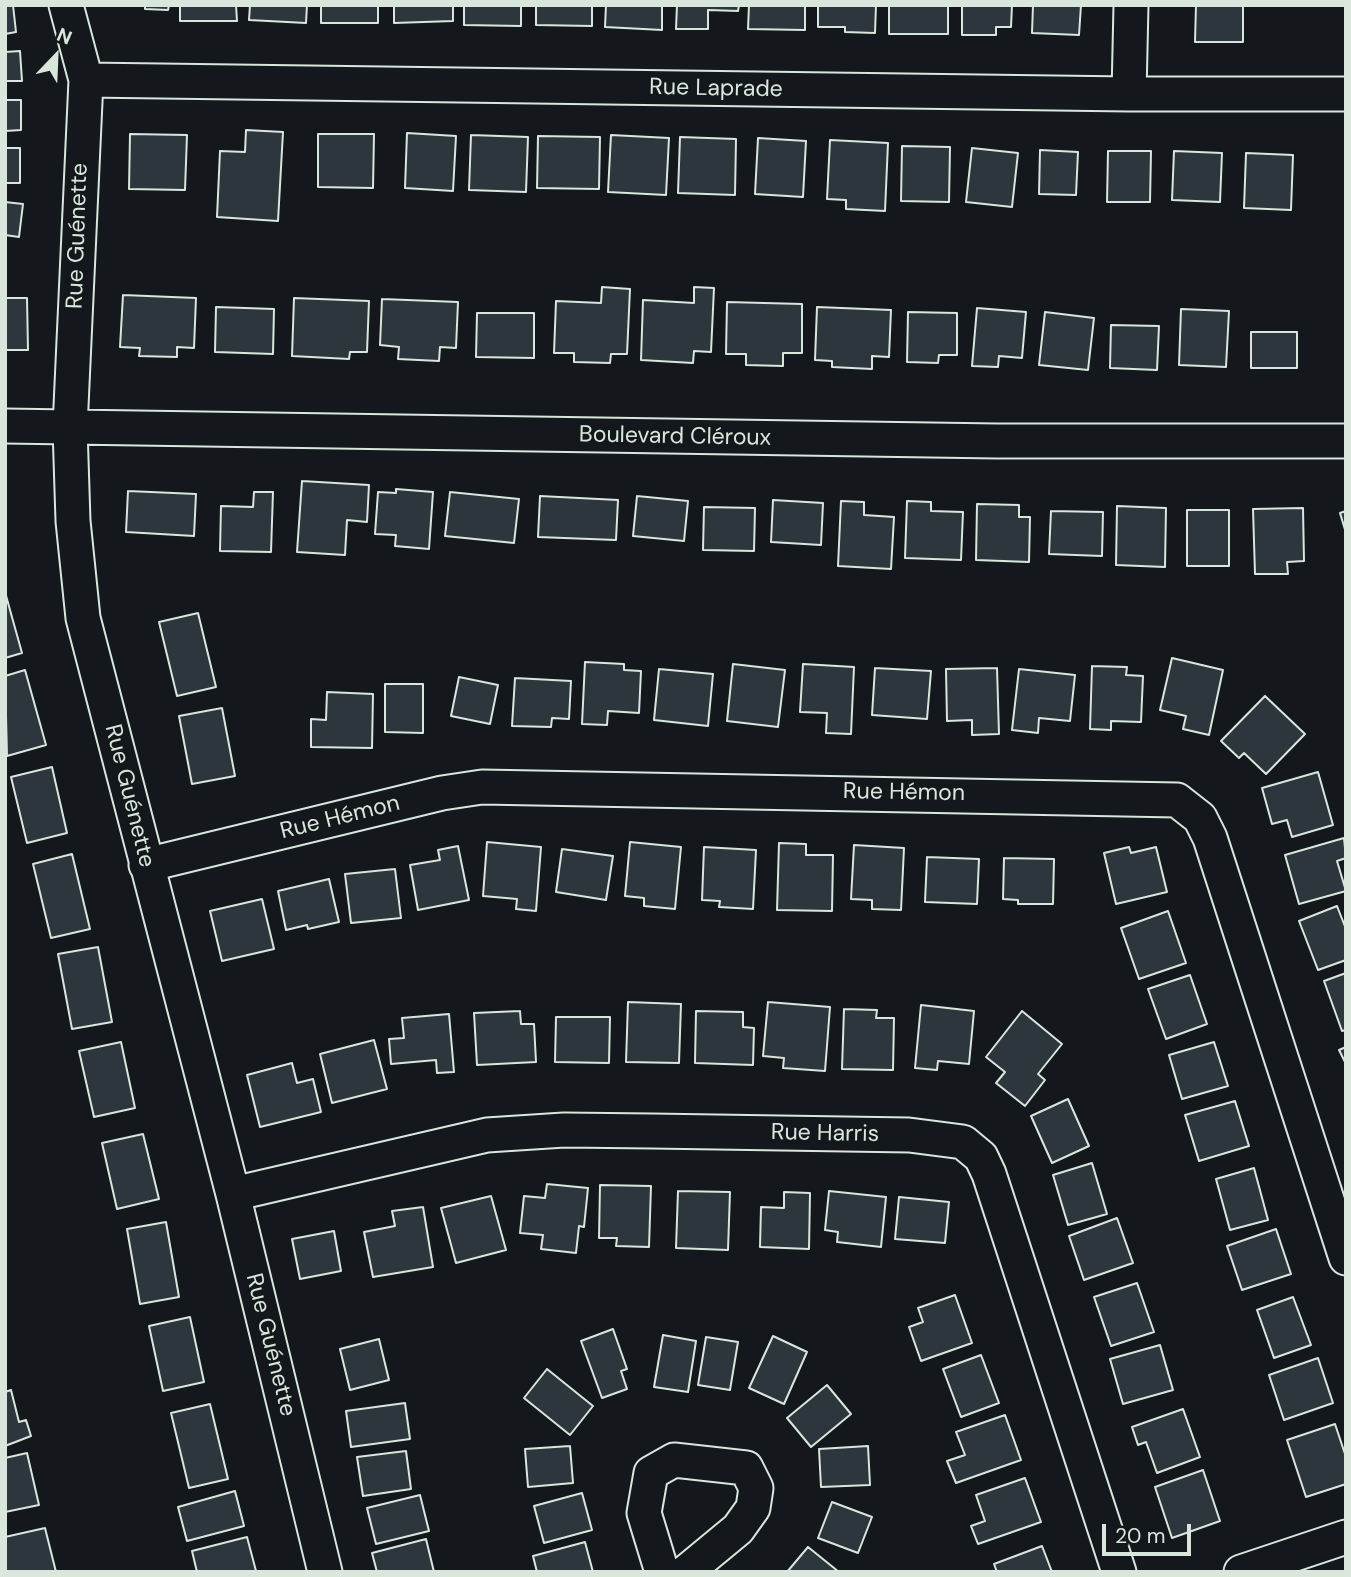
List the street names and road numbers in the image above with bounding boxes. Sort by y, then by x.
street label: Rue Laprade [649,74,783,104]
street label: Rue Guénette [62,162,94,310]
street label: Boulevard Cléroux [579,422,771,452]
street label: Rue Guénette [98,722,160,870]
street label: Rue Hémon [843,778,965,808]
street label: Rue Hémon [277,790,403,846]
street label: Rue Harris [771,1119,879,1149]
street label: Rue Guénette [239,1271,301,1419]

